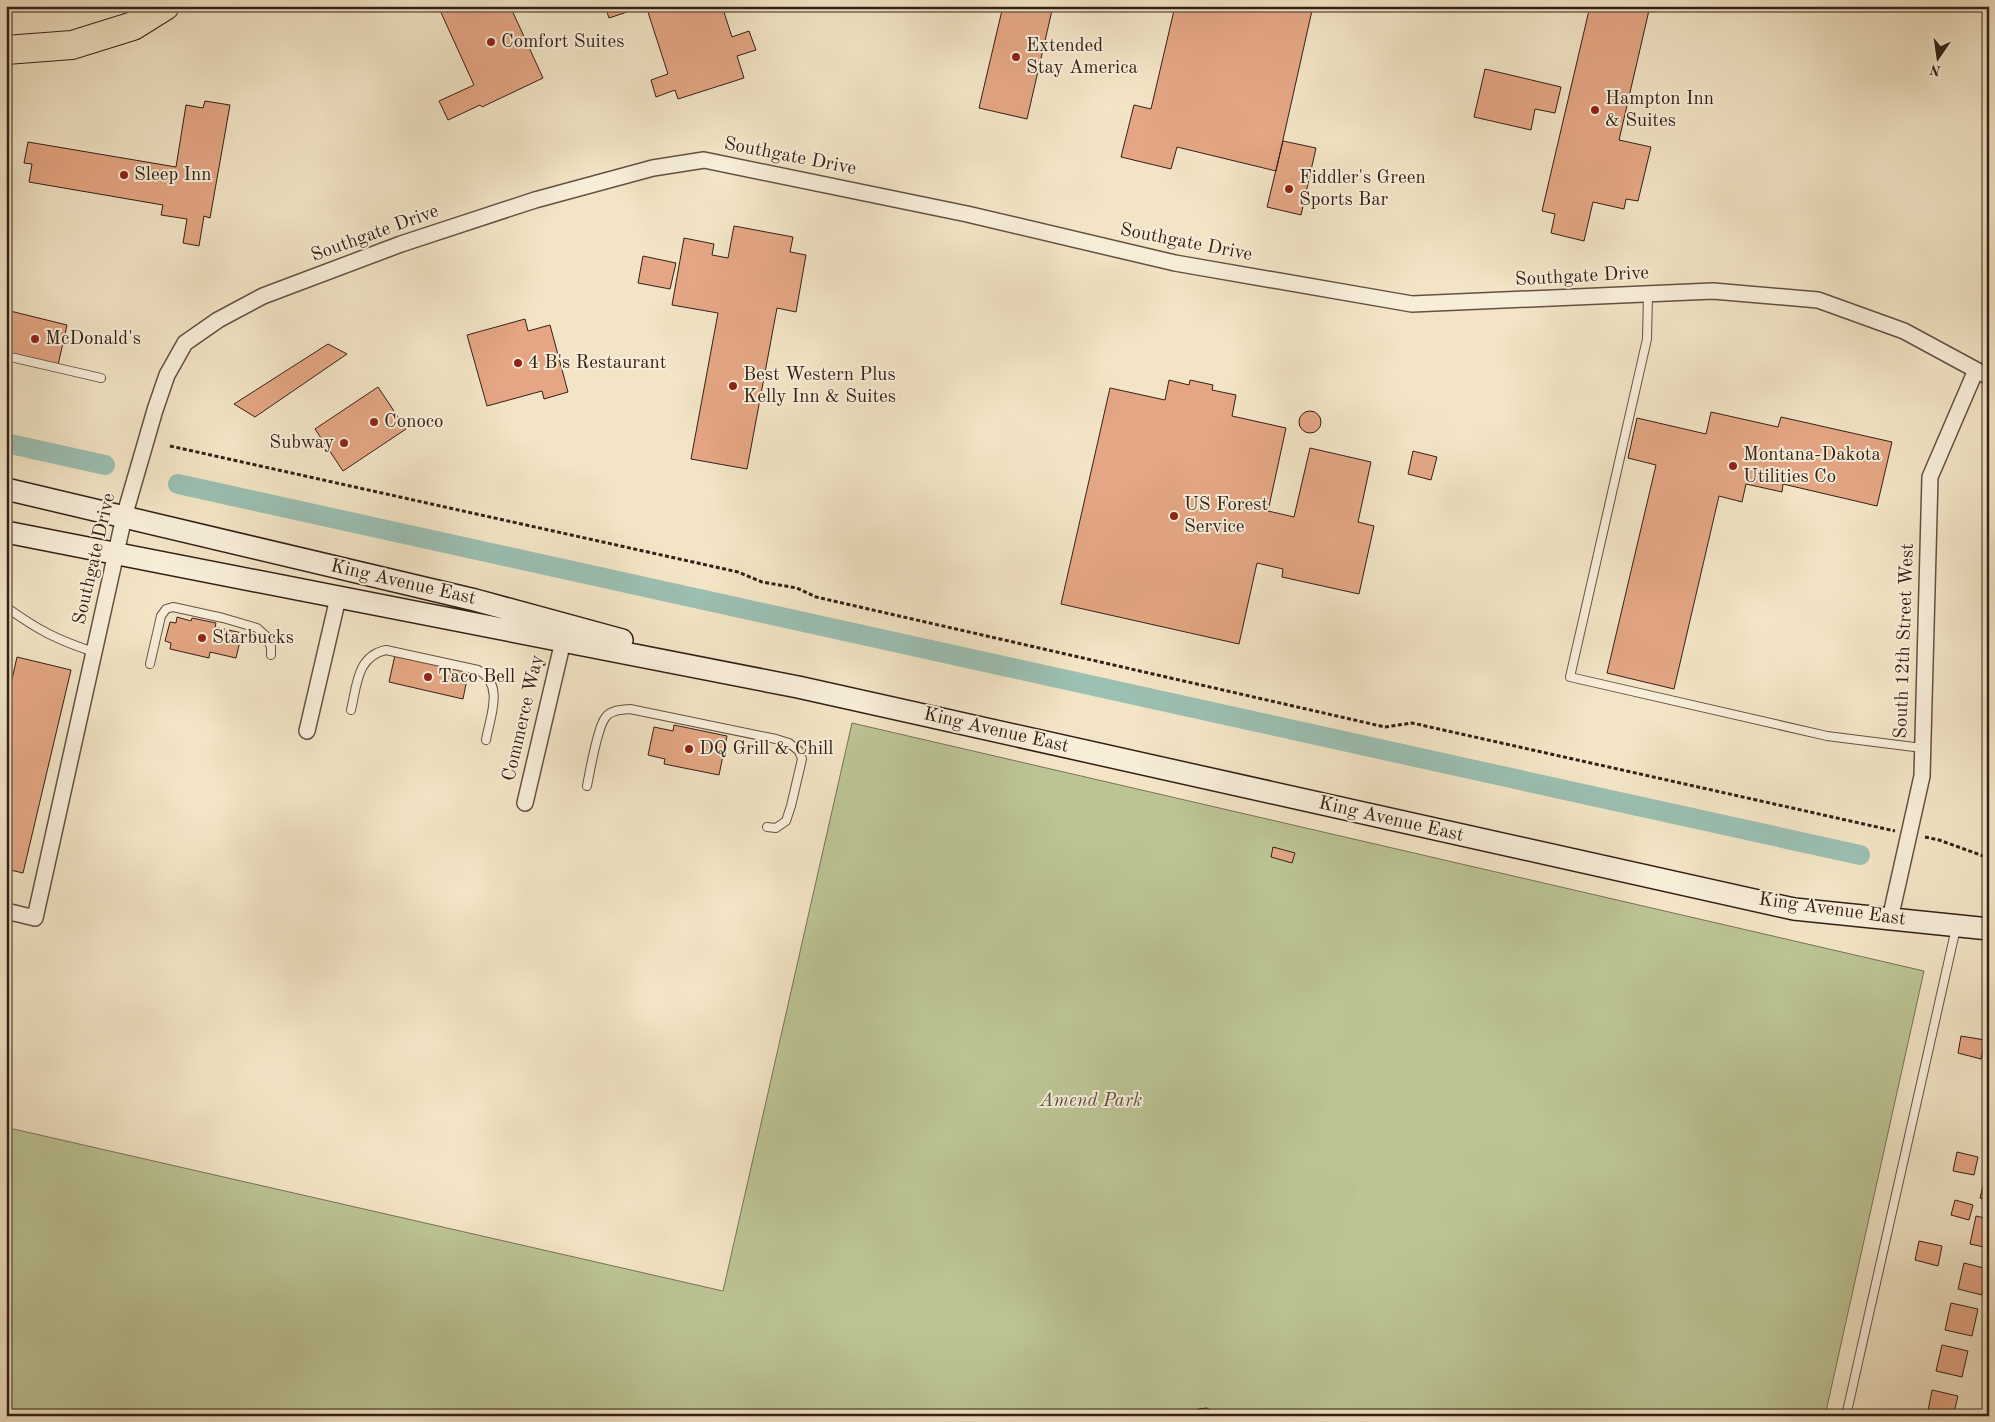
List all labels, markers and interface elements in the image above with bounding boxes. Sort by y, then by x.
north arrow [1912,32,1962,82]
place label: Comfort Suites [501,33,624,52]
marker: Comfort Suites [485,36,497,48]
place label: Extended Stay America [1026,37,1138,78]
marker: Extended Stay America [1010,51,1022,63]
text: N [1928,62,1942,78]
place label: Hampton Inn & Suites [1605,90,1714,131]
marker: Hampton Inn & Suites [1589,104,1601,116]
street label: Southgate Drive [722,135,858,179]
place label: Sleep Inn [134,166,212,185]
marker: Sleep Inn [118,169,130,181]
place label: Fiddler's Green Sports Bar [1299,169,1426,210]
marker: Fiddler's Green Sports Bar [1283,183,1295,195]
street label: Southgate Drive [309,202,441,266]
street label: Southgate Drive [1118,221,1254,265]
street label: Southgate Drive [1514,264,1650,290]
place label: McDonald's [45,330,141,349]
marker: McDonald's [29,333,41,345]
place label: 4 B's Restaurant [528,354,666,373]
marker: 4 B's Restaurant [512,357,524,369]
place label: Best Western Plus Kelly Inn & Suites [743,366,896,407]
marker: Best Western Plus Kelly Inn & Suites [727,380,739,392]
place label: Conoco [384,413,444,432]
marker: Conoco [368,416,380,428]
place label: Subway [269,434,334,453]
marker: Subway [338,437,350,449]
place label: Montana-Dakota Utilities Co [1743,446,1881,487]
marker: Montana-Dakota Utilities Co [1727,460,1739,472]
street label: Southgate Drive [71,491,119,627]
place label: US Forest Service [1184,496,1268,537]
marker: US Forest Service [1168,510,1180,522]
street label: South 12th Street West [1892,543,1918,739]
street label: King Avenue East [329,557,477,609]
place label: Starbucks [212,629,294,648]
marker: Starbucks [196,632,208,644]
street label: Commerce Way [500,653,548,783]
place label: Taco Bell [438,668,515,687]
marker: Taco Bell [422,671,434,683]
street label: King Avenue East [922,705,1070,757]
place label: DQ Grill & Chill [699,740,833,759]
marker: DQ Grill & Chill [683,743,695,755]
street label: King Avenue East [1317,794,1465,846]
street label: King Avenue East [1757,890,1907,930]
park label: Amend Park [1039,1092,1142,1111]

